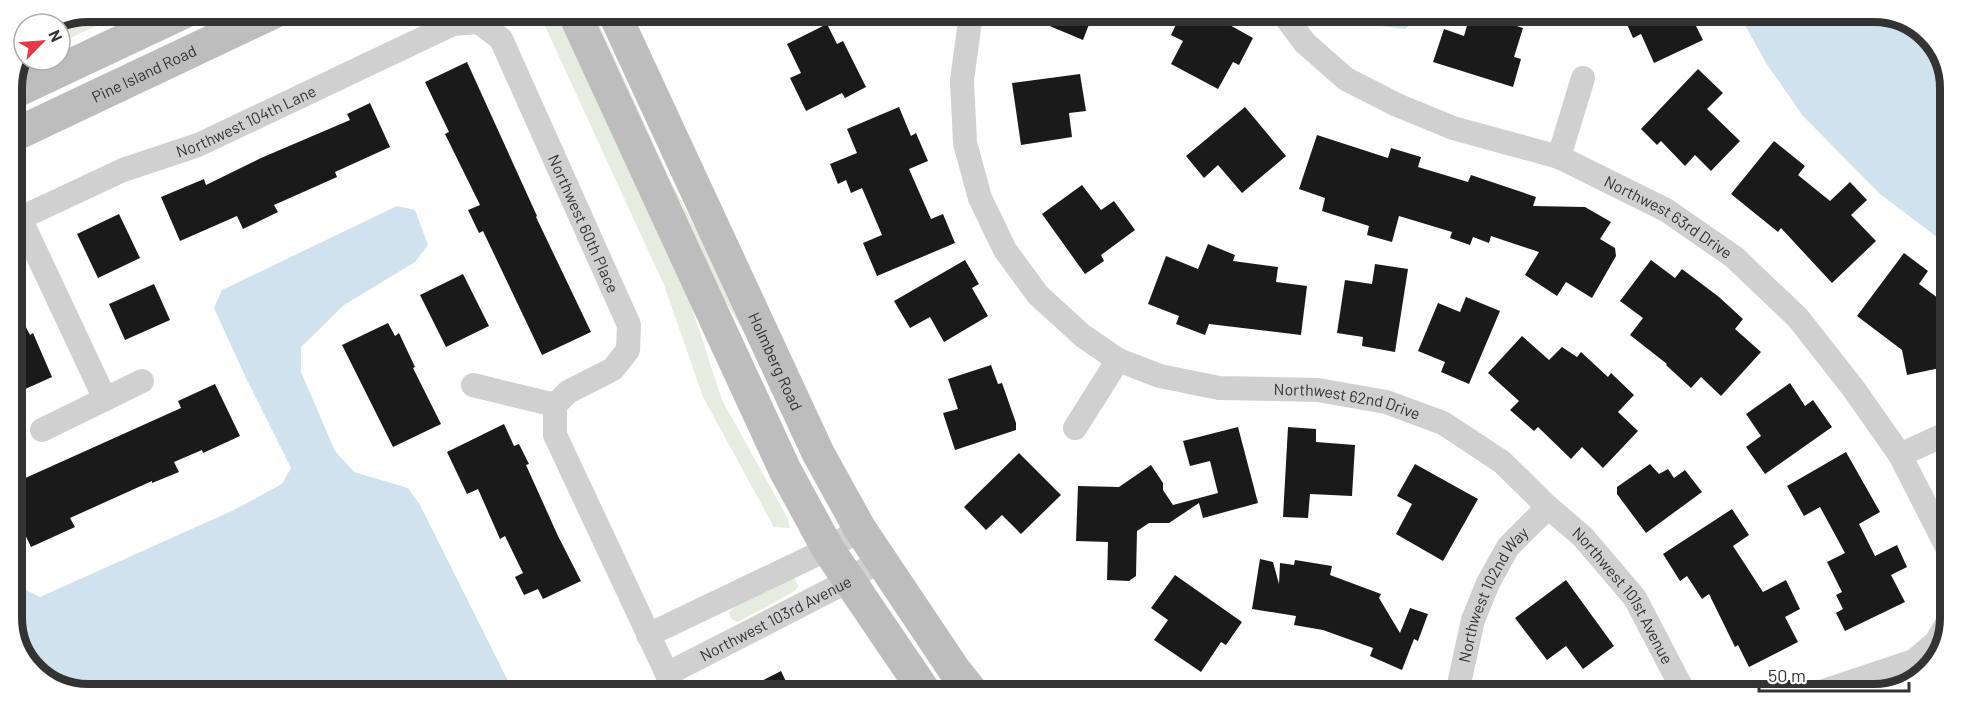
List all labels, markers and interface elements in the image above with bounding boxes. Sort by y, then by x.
north arrow [12,12,72,72]
text: N [45,27,67,44]
street label: Pine Island Road [88,40,199,106]
street label: Northwest 104th Lane [173,81,319,161]
street label: Northwest 60th Place [545,151,623,295]
street label: Northwest 63rd Drive [1601,171,1736,262]
street label: Holmberg Road [745,309,807,413]
street label: Northwest 62nd Drive [1274,379,1423,423]
street label: Northwest 102nd Way [1454,522,1532,664]
street label: Northwest 101st Avenue [1569,523,1678,667]
street label: Northwest 103rd Avenue [696,571,854,665]
scale bar [1759,655,1909,693]
text: 50 m [1768,664,1806,686]

